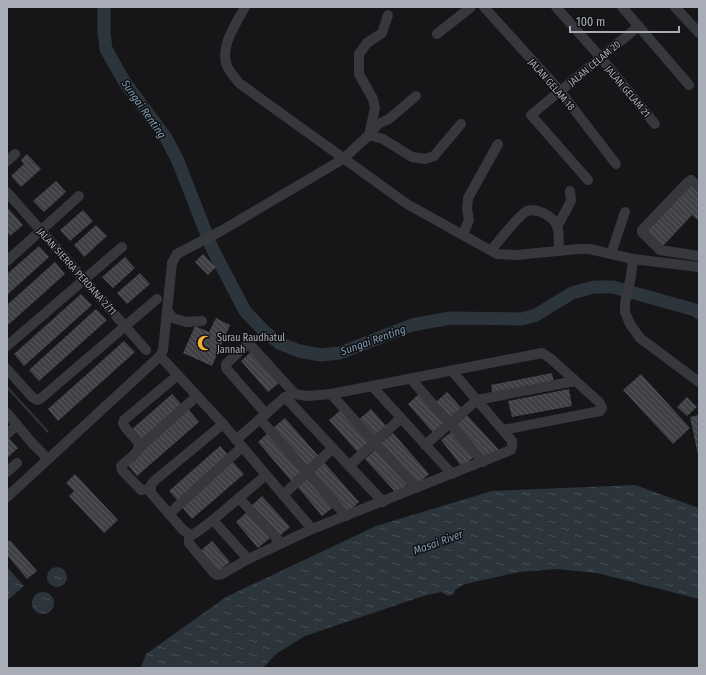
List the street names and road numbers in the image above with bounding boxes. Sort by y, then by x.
street label: JALAN CELAM 20 [566,38,623,89]
street label: JALAN GELAM 18 [526,56,577,113]
street label: JALAN GELAM 21 [602,63,652,120]
street label: JALAN SIERRA PERDANA 2/11 [34,226,119,318]

